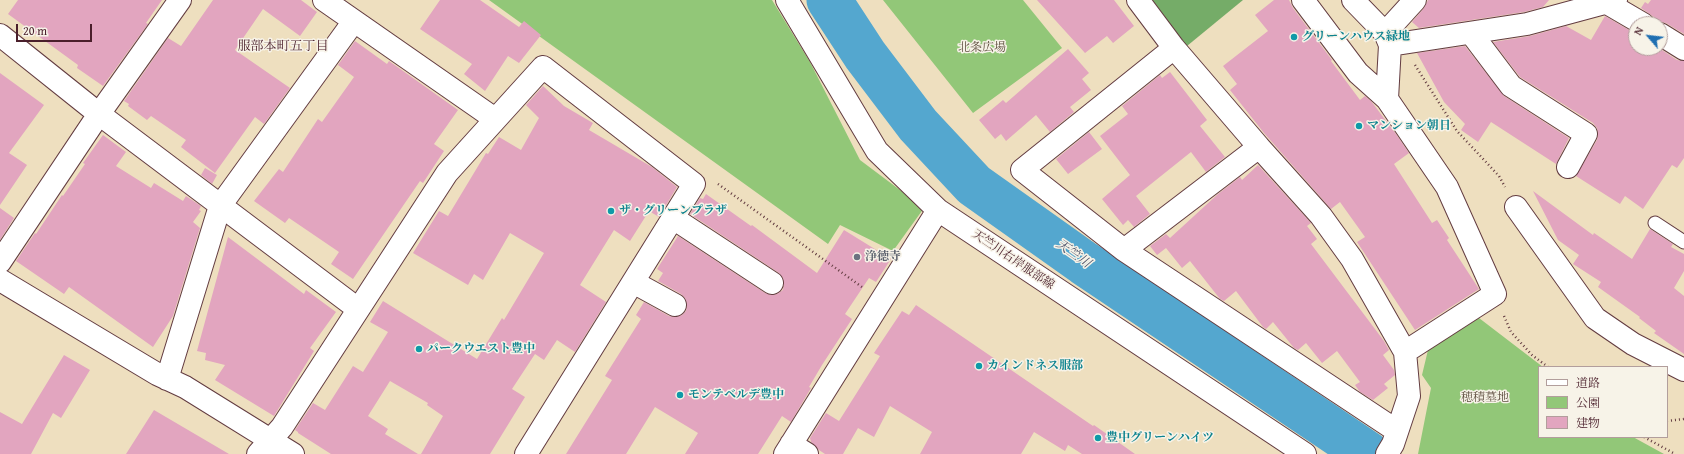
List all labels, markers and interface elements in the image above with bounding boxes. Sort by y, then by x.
scale bar [18,16,94,42]
north arrow [1628,16,1668,56]
text: 20 m [23,22,47,39]
text: N [1629,24,1647,38]
place label: グリーンハウス緑地 [1302,30,1410,44]
marker: グリーンハウス緑地 [1289,32,1299,42]
district label: 服部本町五丁目 [238,39,328,55]
park label: 北条広場 [958,41,1006,55]
place label: マンション朝日 [1367,119,1451,133]
marker: マンション朝日 [1354,121,1364,131]
place label: ザ・グリーンプラザ [619,204,727,218]
marker: ザ・グリーンプラザ [606,206,616,216]
street label: 天竺川右岸服部線 [969,227,1057,293]
water label: 天竺川 [1053,236,1093,272]
place label: 浄徳寺 [865,250,901,264]
marker: 浄徳寺 [852,252,862,262]
place label: パークウエスト豊中 [427,342,535,356]
marker: パークウエスト豊中 [414,344,424,354]
place label: カインドネス服部 [987,359,1083,373]
marker: カインドネス服部 [974,361,984,371]
legend [1538,366,1668,438]
text: 道路 [1576,374,1600,391]
place label: モンテベルデ豊中 [688,388,784,402]
marker: モンテベルデ豊中 [675,390,685,400]
park label: 穂積墓地 [1461,391,1509,405]
text: 公園 [1576,394,1600,411]
text: 建物 [1576,414,1600,431]
place label: 豊中グリーンハイツ [1106,431,1214,445]
marker: 豊中グリーンハイツ [1093,433,1103,443]

